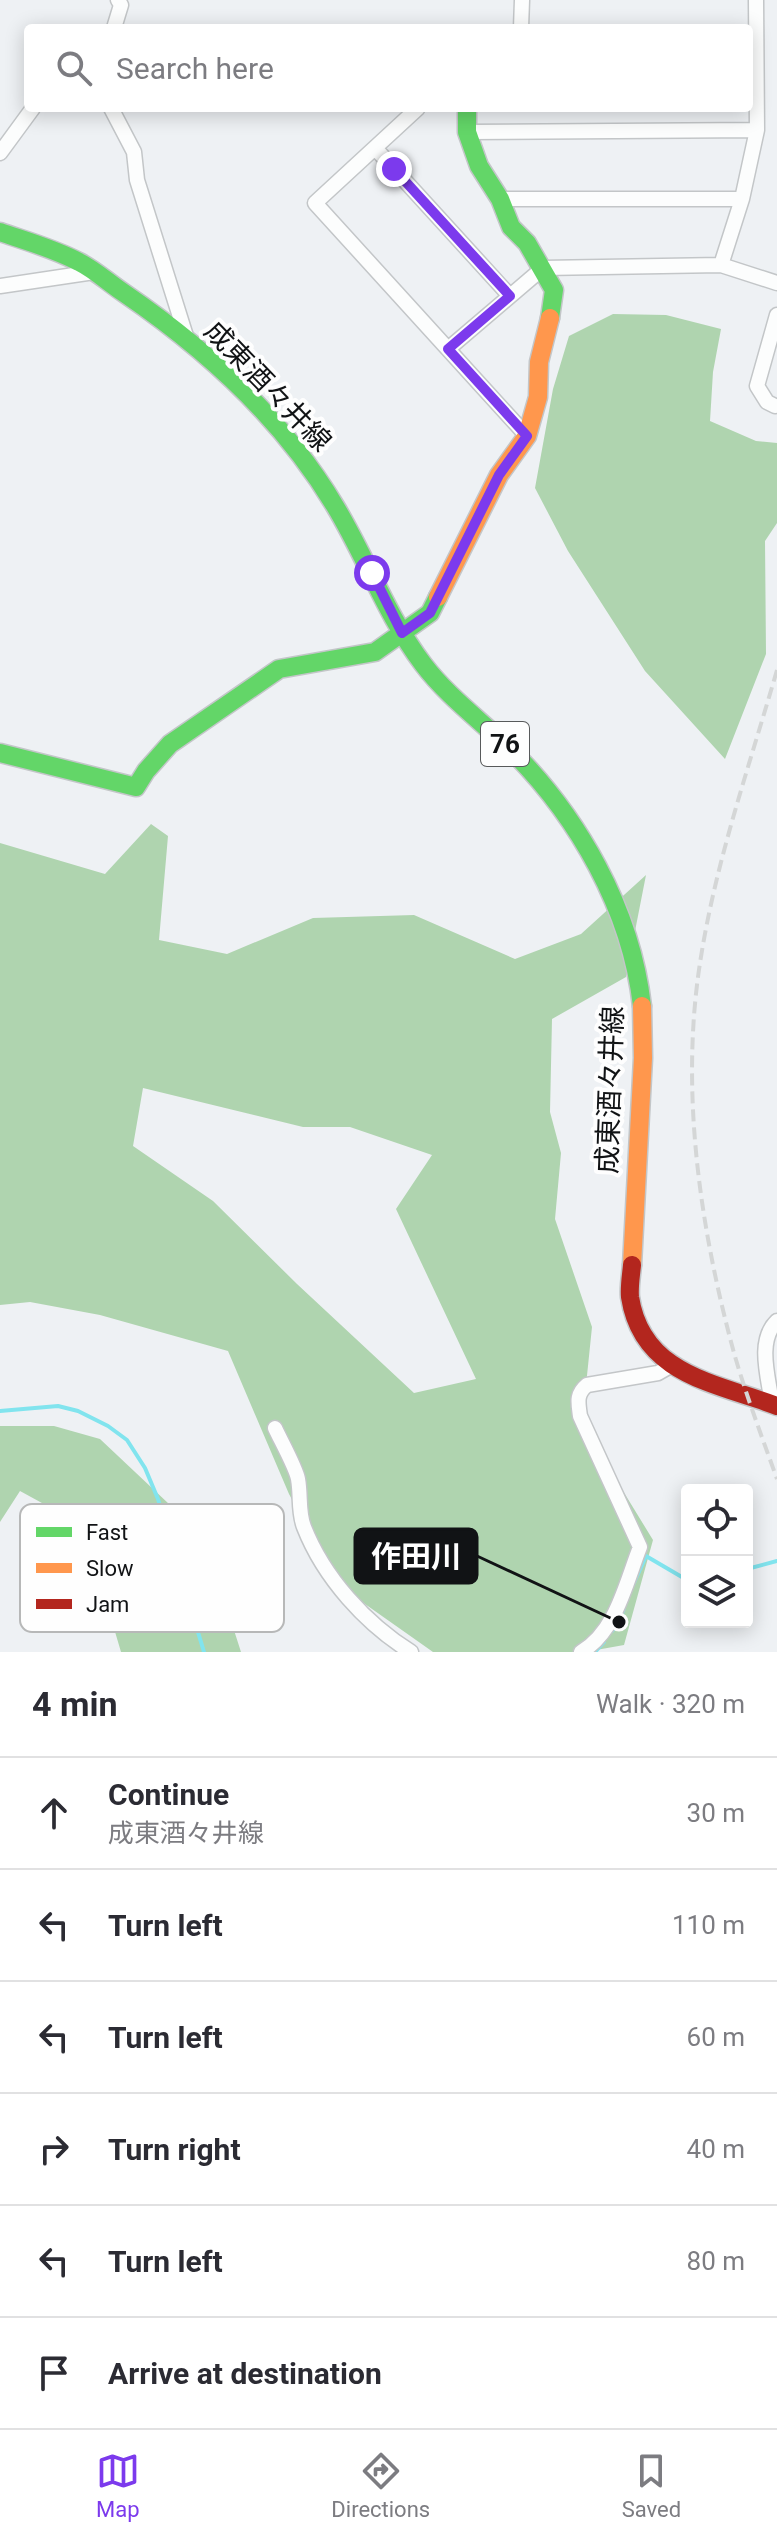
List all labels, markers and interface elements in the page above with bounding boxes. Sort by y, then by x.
search box [24,24,753,112]
icon: search [52,46,96,90]
text: Search here [116,51,274,86]
route end [376,151,412,187]
street label: 成東酒々井線 [198,314,338,458]
route start [354,555,390,591]
road number: 76 [481,722,529,766]
street label: 成東酒々井線 [591,1005,629,1175]
map controls [681,1484,753,1628]
button: locate [681,1484,753,1556]
legend [20,1504,284,1632]
text: Fast [86,1520,128,1545]
callout: 作田川 [355,1529,477,1583]
text: 作田川 [371,1539,461,1574]
text: Slow [86,1556,134,1581]
button: layers [681,1556,753,1628]
text: Jam [86,1592,129,1617]
text: 4 min [32,1684,117,1724]
text: Walk · 320 m [596,1689,745,1719]
text: Continue [108,1777,229,1812]
icon: ahead [32,1791,76,1835]
text: 30 m [687,1798,745,1828]
text: 成東酒々井線 [108,1818,264,1848]
icon: left [32,1903,76,1947]
text: Turn left [108,1908,223,1943]
text: 110 m [672,1910,745,1940]
icon: left [32,2015,76,2059]
text: Turn left [108,2020,223,2055]
text: 60 m [687,2022,745,2052]
icon: right [32,2127,76,2171]
text: Turn right [108,2132,241,2167]
text: 40 m [687,2134,745,2164]
icon: left [32,2239,76,2283]
text: Turn left [108,2244,223,2279]
text: 80 m [687,2246,745,2276]
icon: arrive [32,2351,76,2395]
text: Arrive at destination [108,2356,382,2391]
tab: Map [96,2449,140,2522]
tab: Directions [331,2449,430,2522]
tab: Saved [622,2449,681,2522]

